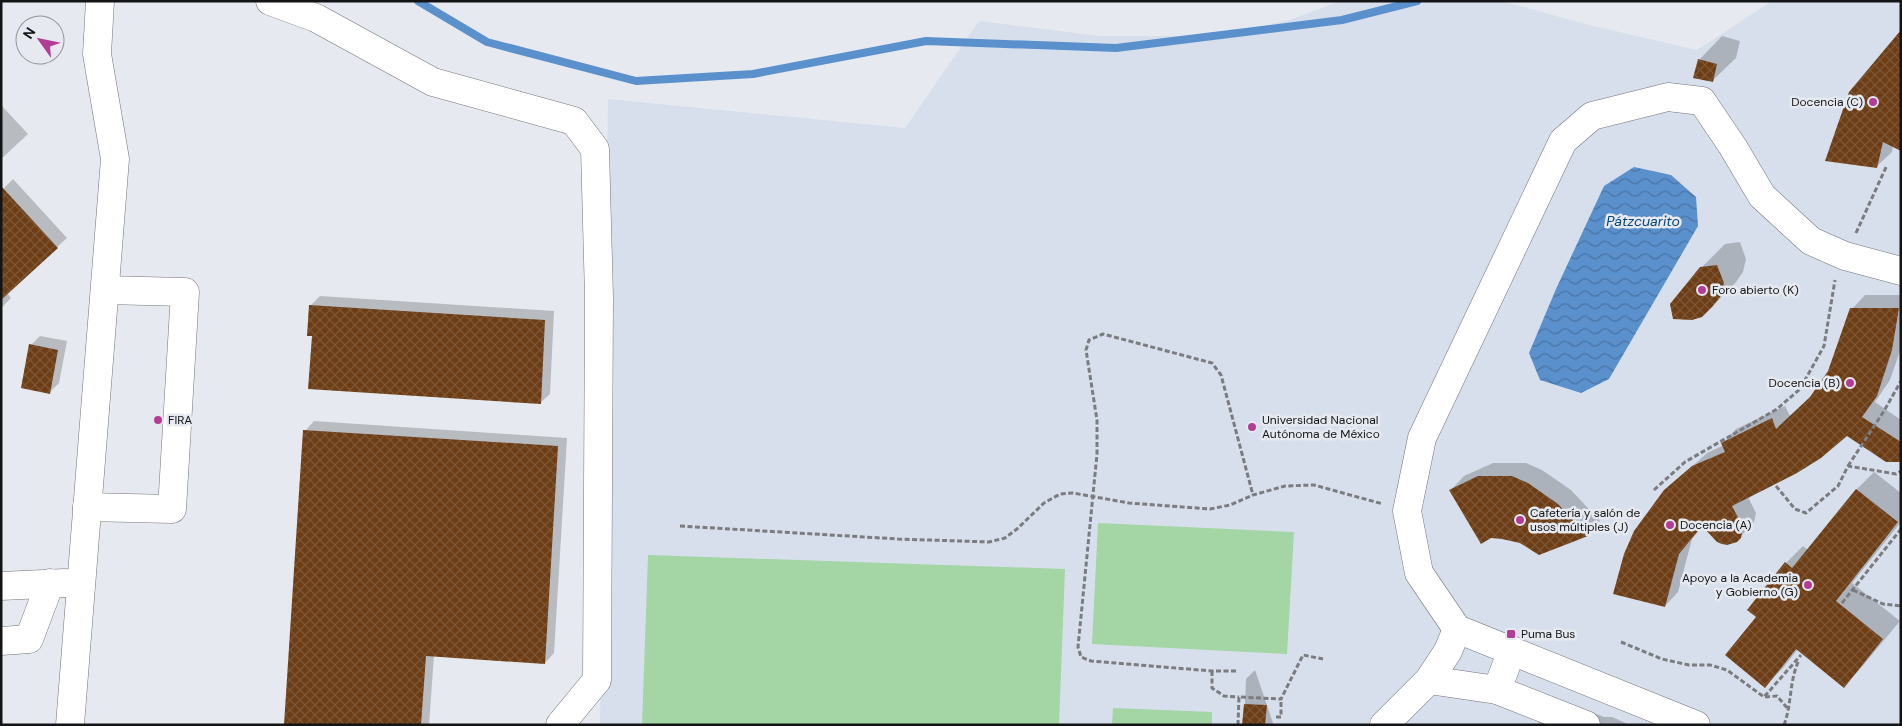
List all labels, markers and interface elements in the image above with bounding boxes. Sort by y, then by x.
north arrow [15,15,65,65]
text: N [19,24,39,42]
place label: Docencia (C) [1791,94,1863,110]
marker: Docencia (C) [1867,96,1879,108]
water label: Pátzcuarito [1606,212,1680,230]
place label: Foro abierto (K) [1712,282,1799,298]
marker: Foro abierto (K) [1696,284,1708,296]
place label: Docencia (B) [1768,375,1840,391]
marker: Docencia (B) [1844,377,1856,389]
place label: FIRA [168,412,192,428]
place label: Universidad Nacional Autónoma de México [1262,412,1380,442]
marker: FIRA [152,414,164,426]
marker: Universidad Nacional Autónoma de México [1246,421,1258,433]
place label: Cafetería y salón de usos múltiples (J) [1530,505,1641,535]
marker: Cafetería y salón de usos múltiples (J) [1514,514,1526,526]
place label: Docencia (A) [1680,517,1752,533]
marker: Docencia (A) [1664,519,1676,531]
place label: Apoyo a la Academia y Gobierno (G) [1682,570,1798,600]
marker: Apoyo a la Academia y Gobierno (G) [1802,579,1814,591]
place label: Puma Bus [1521,626,1575,642]
marker: Puma Bus [1505,628,1517,640]

